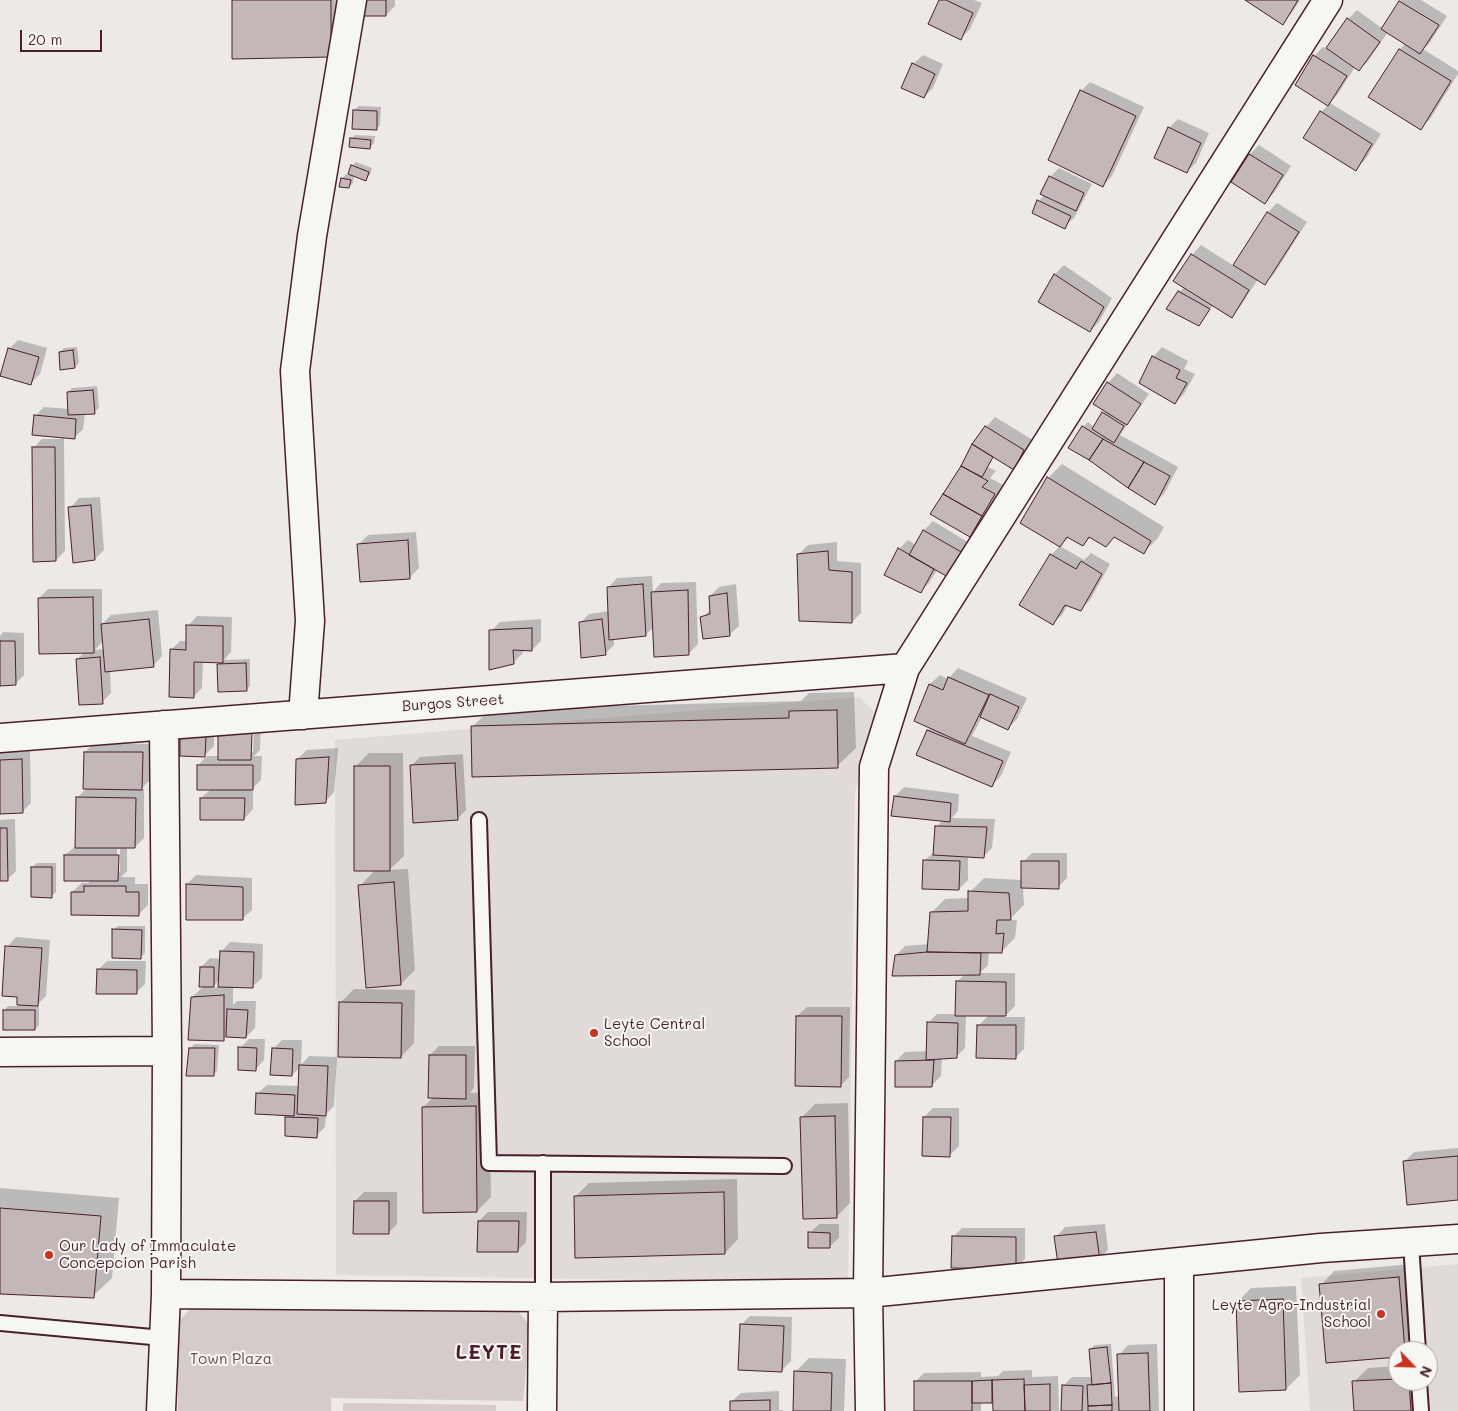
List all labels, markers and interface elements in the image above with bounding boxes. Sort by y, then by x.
scale bar [22,20,105,52]
text: 20 m [28,29,62,49]
street label: Burgos Street [401,690,505,716]
place label: Leyte Central School [604,1015,705,1050]
marker: Leyte Central School [588,1027,600,1039]
place label: Our Lady of Immaculate Concepcion Parish [59,1237,236,1272]
marker: Our Lady of Immaculate Concepcion Parish [43,1249,55,1261]
place label: Leyte Agro-Industrial School [1212,1296,1371,1331]
marker: Leyte Agro-Industrial School [1375,1308,1387,1320]
district label: LEYTE [455,1341,523,1365]
north arrow [1388,1341,1438,1391]
park label: Town Plaza [190,1350,272,1368]
text: N [1415,1363,1437,1381]

